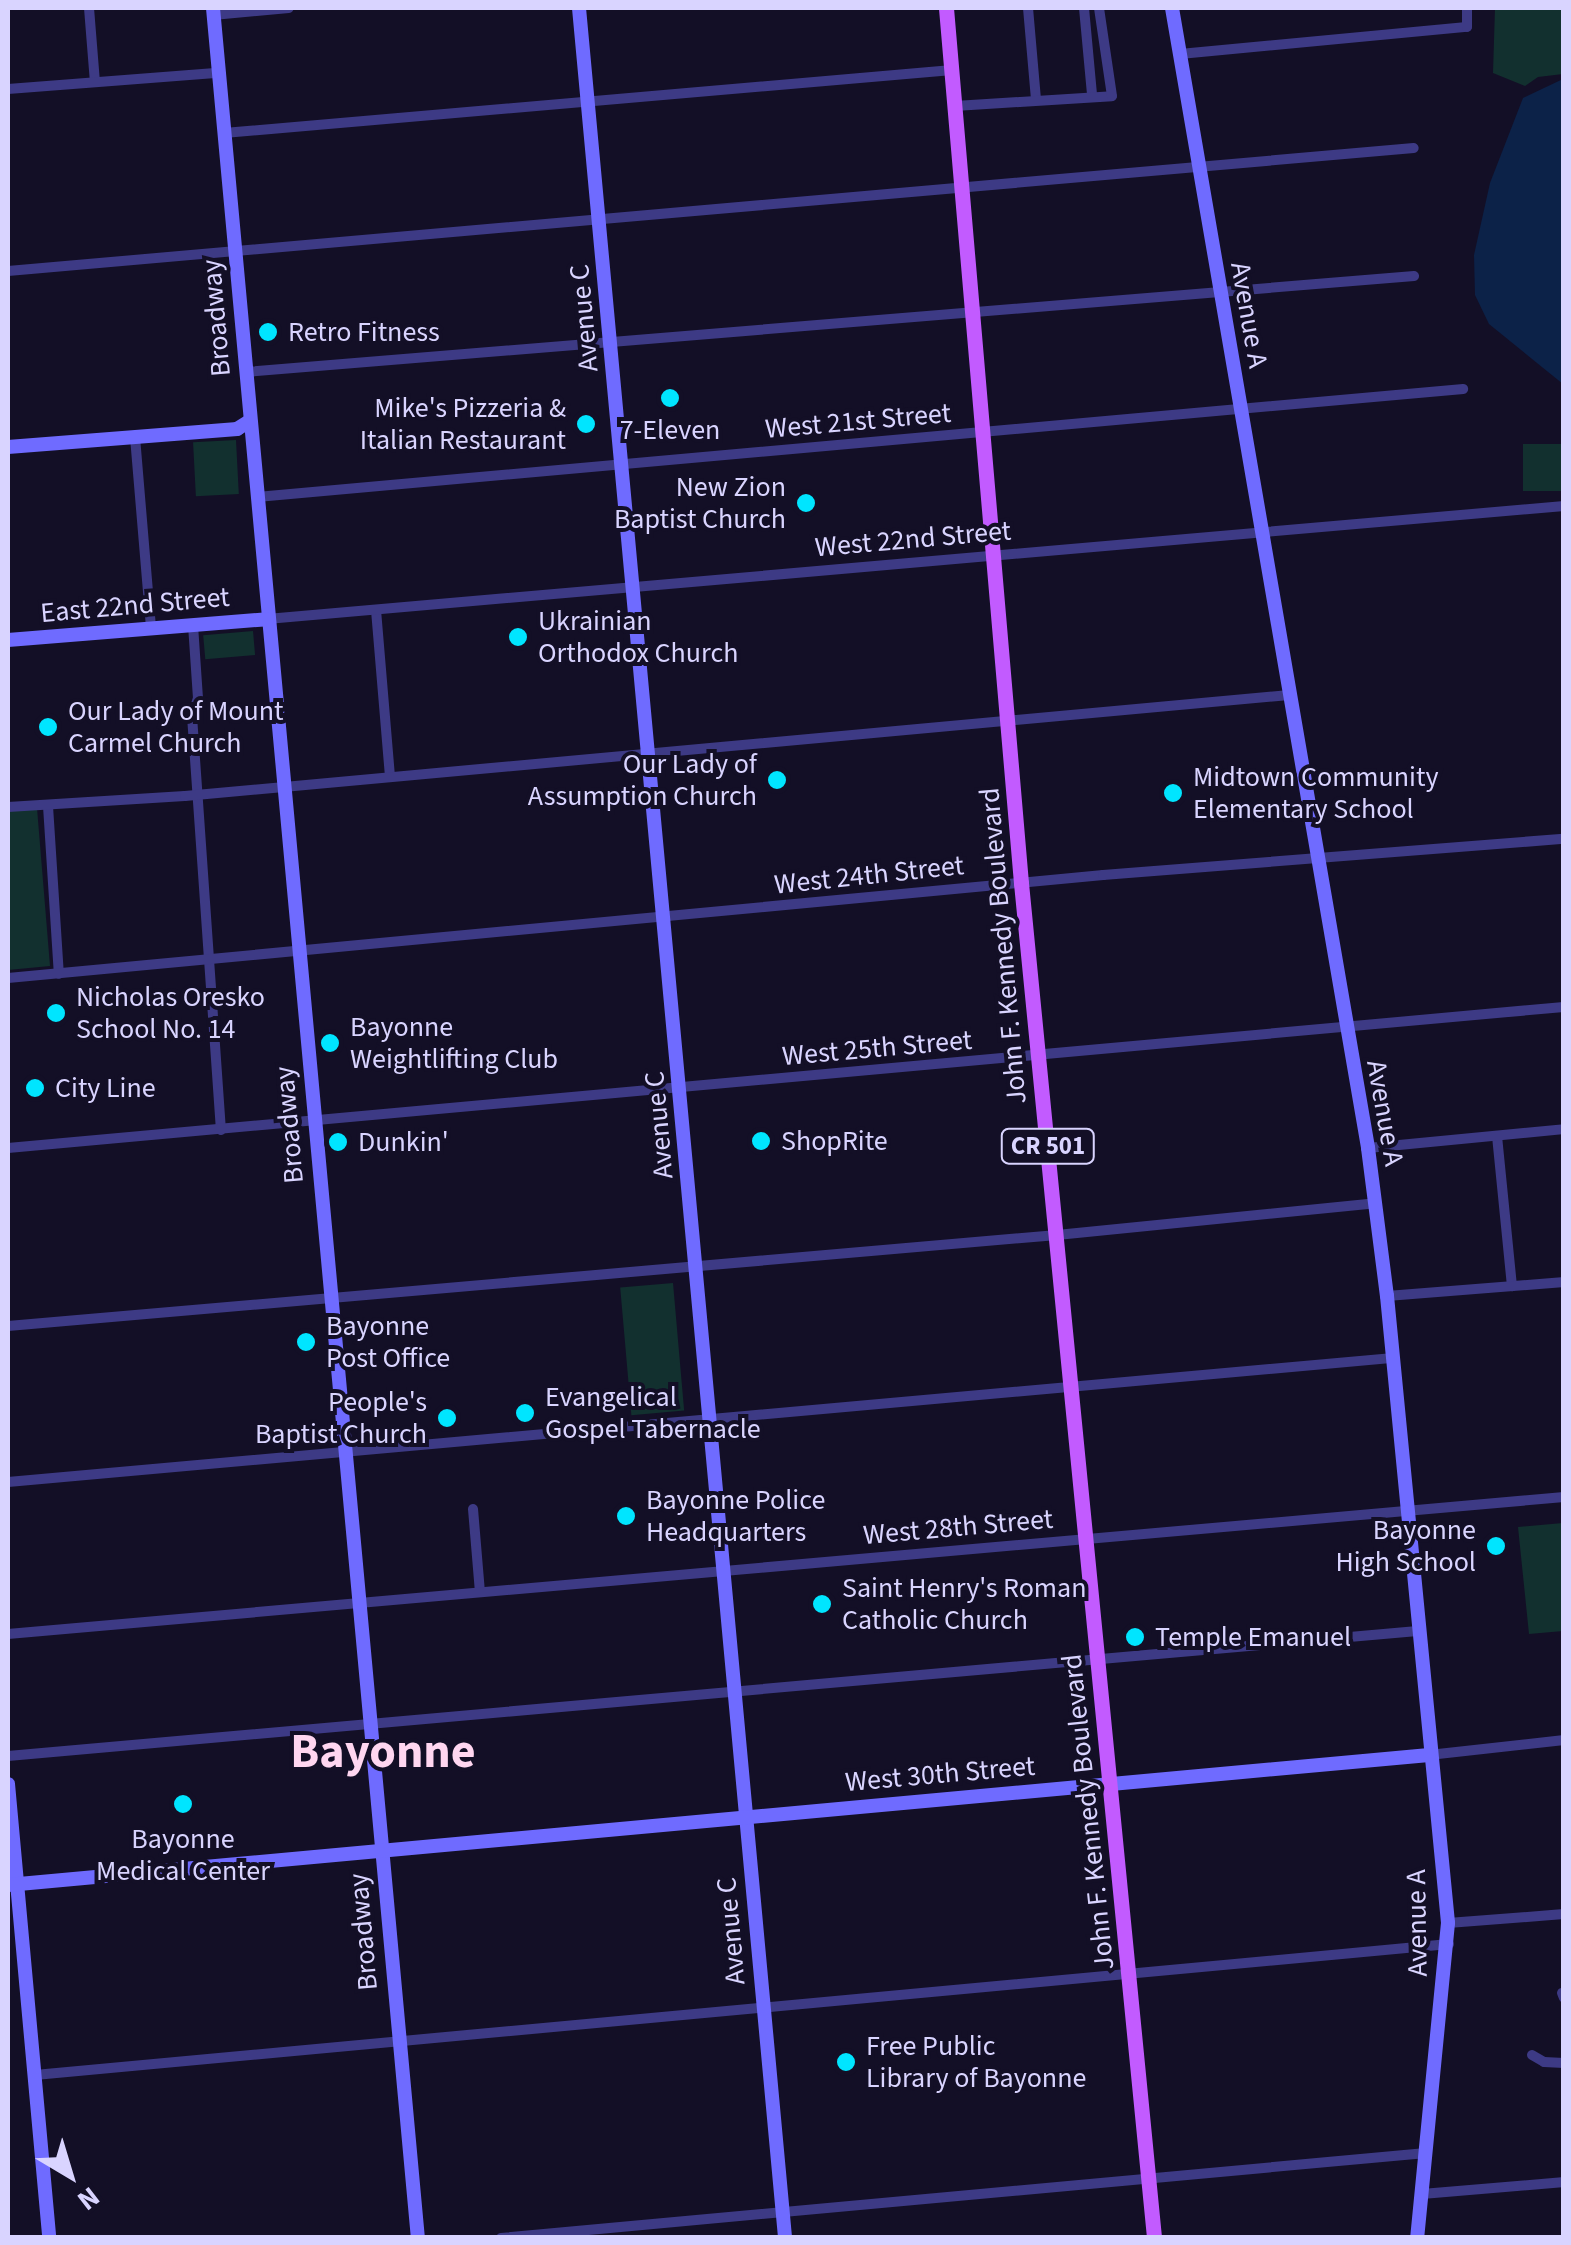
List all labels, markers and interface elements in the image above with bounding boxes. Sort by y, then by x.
street label: Broadway [194,258,238,378]
street label: Avenue A [1223,259,1275,371]
street label: Avenue C [563,263,605,373]
place label: Retro Fitness [288,315,440,349]
marker: Retro Fitness [257,321,279,343]
marker: 7-Eleven [659,387,681,409]
place label: Mike's Pizzeria & Italian Restaurant [360,391,566,457]
street label: West 21st Street [764,396,952,446]
marker: Mike's Pizzeria & Italian Restaurant [575,413,597,435]
place label: 7-Eleven [620,413,720,447]
place label: New Zion Baptist Church [614,470,786,536]
marker: New Zion Baptist Church [795,492,817,514]
street label: West 22nd Street [814,514,1012,564]
street label: East 22nd Street [39,580,231,630]
place label: Ukrainian Orthodox Church [538,604,738,670]
marker: Ukrainian Orthodox Church [507,626,529,648]
place label: Our Lady of Mount Carmel Church [68,694,284,760]
marker: Our Lady of Mount Carmel Church [37,716,59,738]
place label: Our Lady of Assumption Church [528,747,757,813]
place label: Midtown Community Elementary School [1193,760,1439,826]
marker: Our Lady of Assumption Church [766,769,788,791]
marker: Midtown Community Elementary School [1162,782,1184,804]
street label: John F. Kennedy Boulevard [972,786,1034,1106]
street label: West 24th Street [773,848,965,902]
place label: Nicholas Oresko School No. 14 [76,980,265,1046]
marker: Nicholas Oresko School No. 14 [45,1002,67,1024]
place label: Bayonne Weightlifting Club [350,1010,558,1076]
street label: West 25th Street [781,1023,973,1073]
marker: Bayonne Weightlifting Club [319,1032,341,1054]
street label: Avenue A [1359,1057,1411,1169]
street label: Broadway [267,1065,311,1185]
street label: Avenue C [638,1070,680,1180]
place label: City Line [55,1071,156,1105]
marker: City Line [24,1077,46,1099]
place label: ShopRite [781,1124,888,1158]
place label: Dunkin' [358,1125,449,1159]
road number: CR 501 [1000,1126,1096,1166]
marker: ShopRite [750,1130,772,1152]
marker: Dunkin' [327,1131,349,1153]
place label: Bayonne Post Office [326,1309,450,1375]
marker: Bayonne Post Office [295,1331,317,1353]
place label: Evangelical Gospel Tabernacle [545,1380,761,1446]
place label: People's Baptist Church [255,1385,427,1451]
marker: Evangelical Gospel Tabernacle [514,1402,536,1424]
marker: People's Baptist Church [436,1407,458,1429]
place label: Bayonne Police Headquarters [646,1483,825,1549]
street label: West 28th Street [862,1502,1054,1552]
marker: Bayonne Police Headquarters [615,1505,637,1527]
place label: Bayonne High School [1335,1513,1476,1579]
marker: Bayonne High School [1485,1535,1507,1557]
place label: Saint Henry's Roman Catholic Church [842,1571,1087,1637]
marker: Saint Henry's Roman Catholic Church [811,1593,833,1615]
place label: Temple Emanuel [1155,1620,1351,1654]
marker: Temple Emanuel [1124,1626,1146,1648]
street label: John F. Kennedy Boulevard [1055,1652,1121,1972]
district label: Bayonne [290,1724,476,1782]
street label: West 30th Street [844,1749,1036,1799]
marker: Bayonne Medical Center [170,1791,196,1817]
place label: Bayonne Medical Center [96,1822,270,1888]
street label: Avenue A [1399,1869,1435,1977]
street label: Broadway [341,1872,385,1992]
street label: Avenue C [710,1876,752,1986]
place label: Free Public Library of Bayonne [866,2029,1086,2095]
marker: Free Public Library of Bayonne [835,2051,857,2073]
north arrow [20,2125,120,2225]
text: N [69,2177,108,2220]

